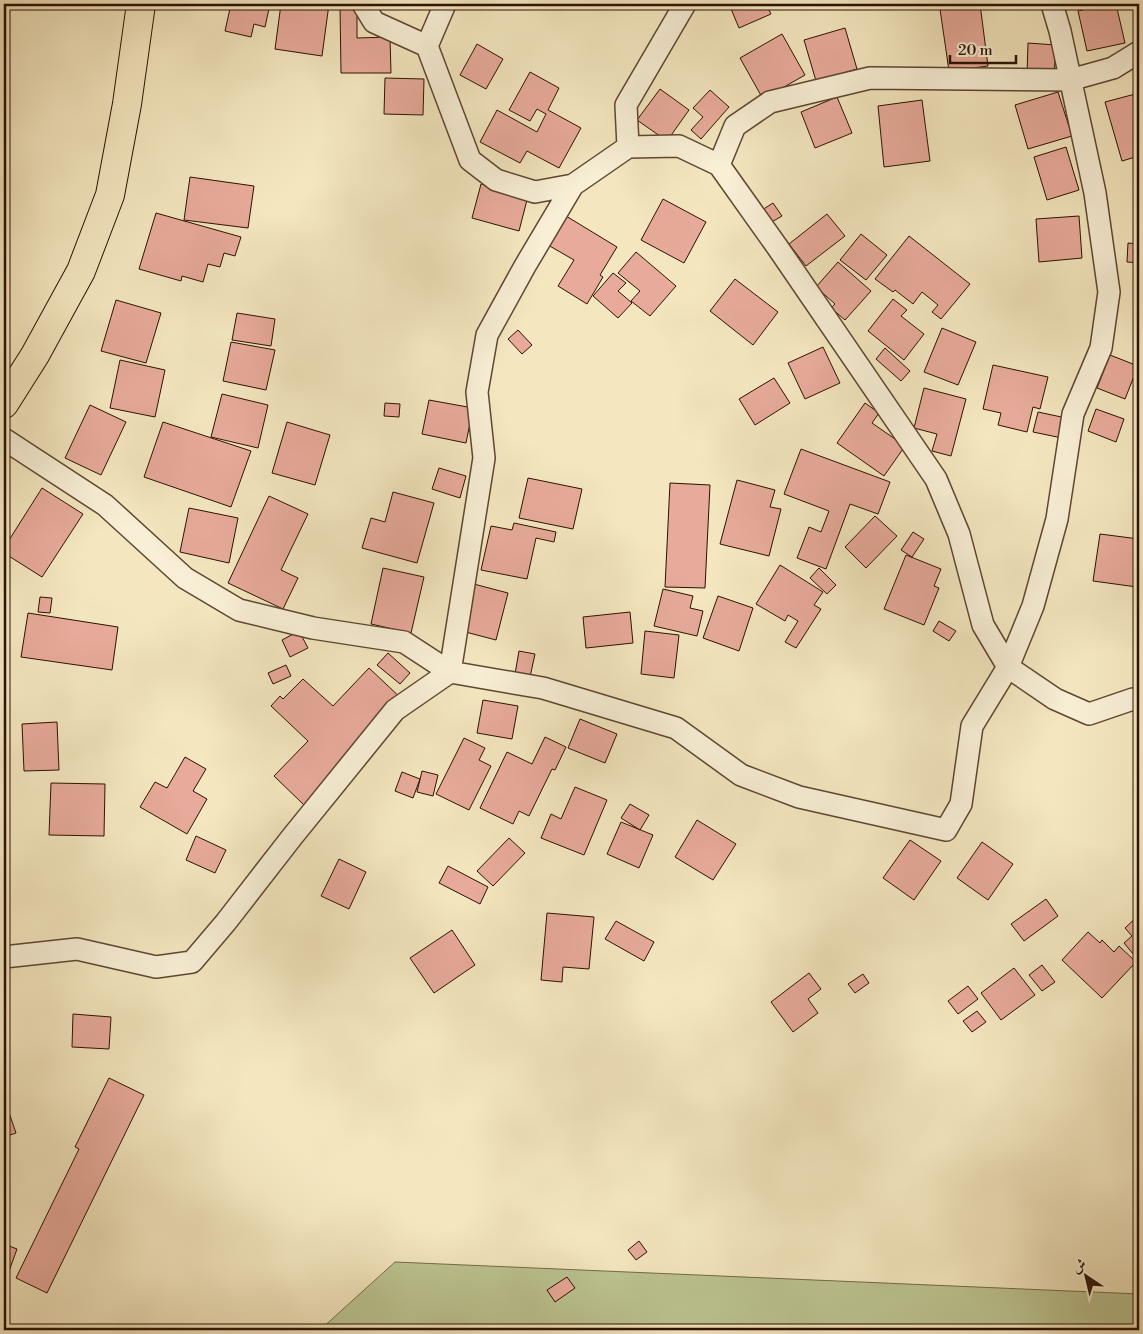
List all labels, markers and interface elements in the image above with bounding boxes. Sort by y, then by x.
scale bar [950,32,1017,64]
text: 20 m [958,41,993,60]
north arrow [1060,1252,1110,1302]
text: ش [1068,1255,1090,1278]

